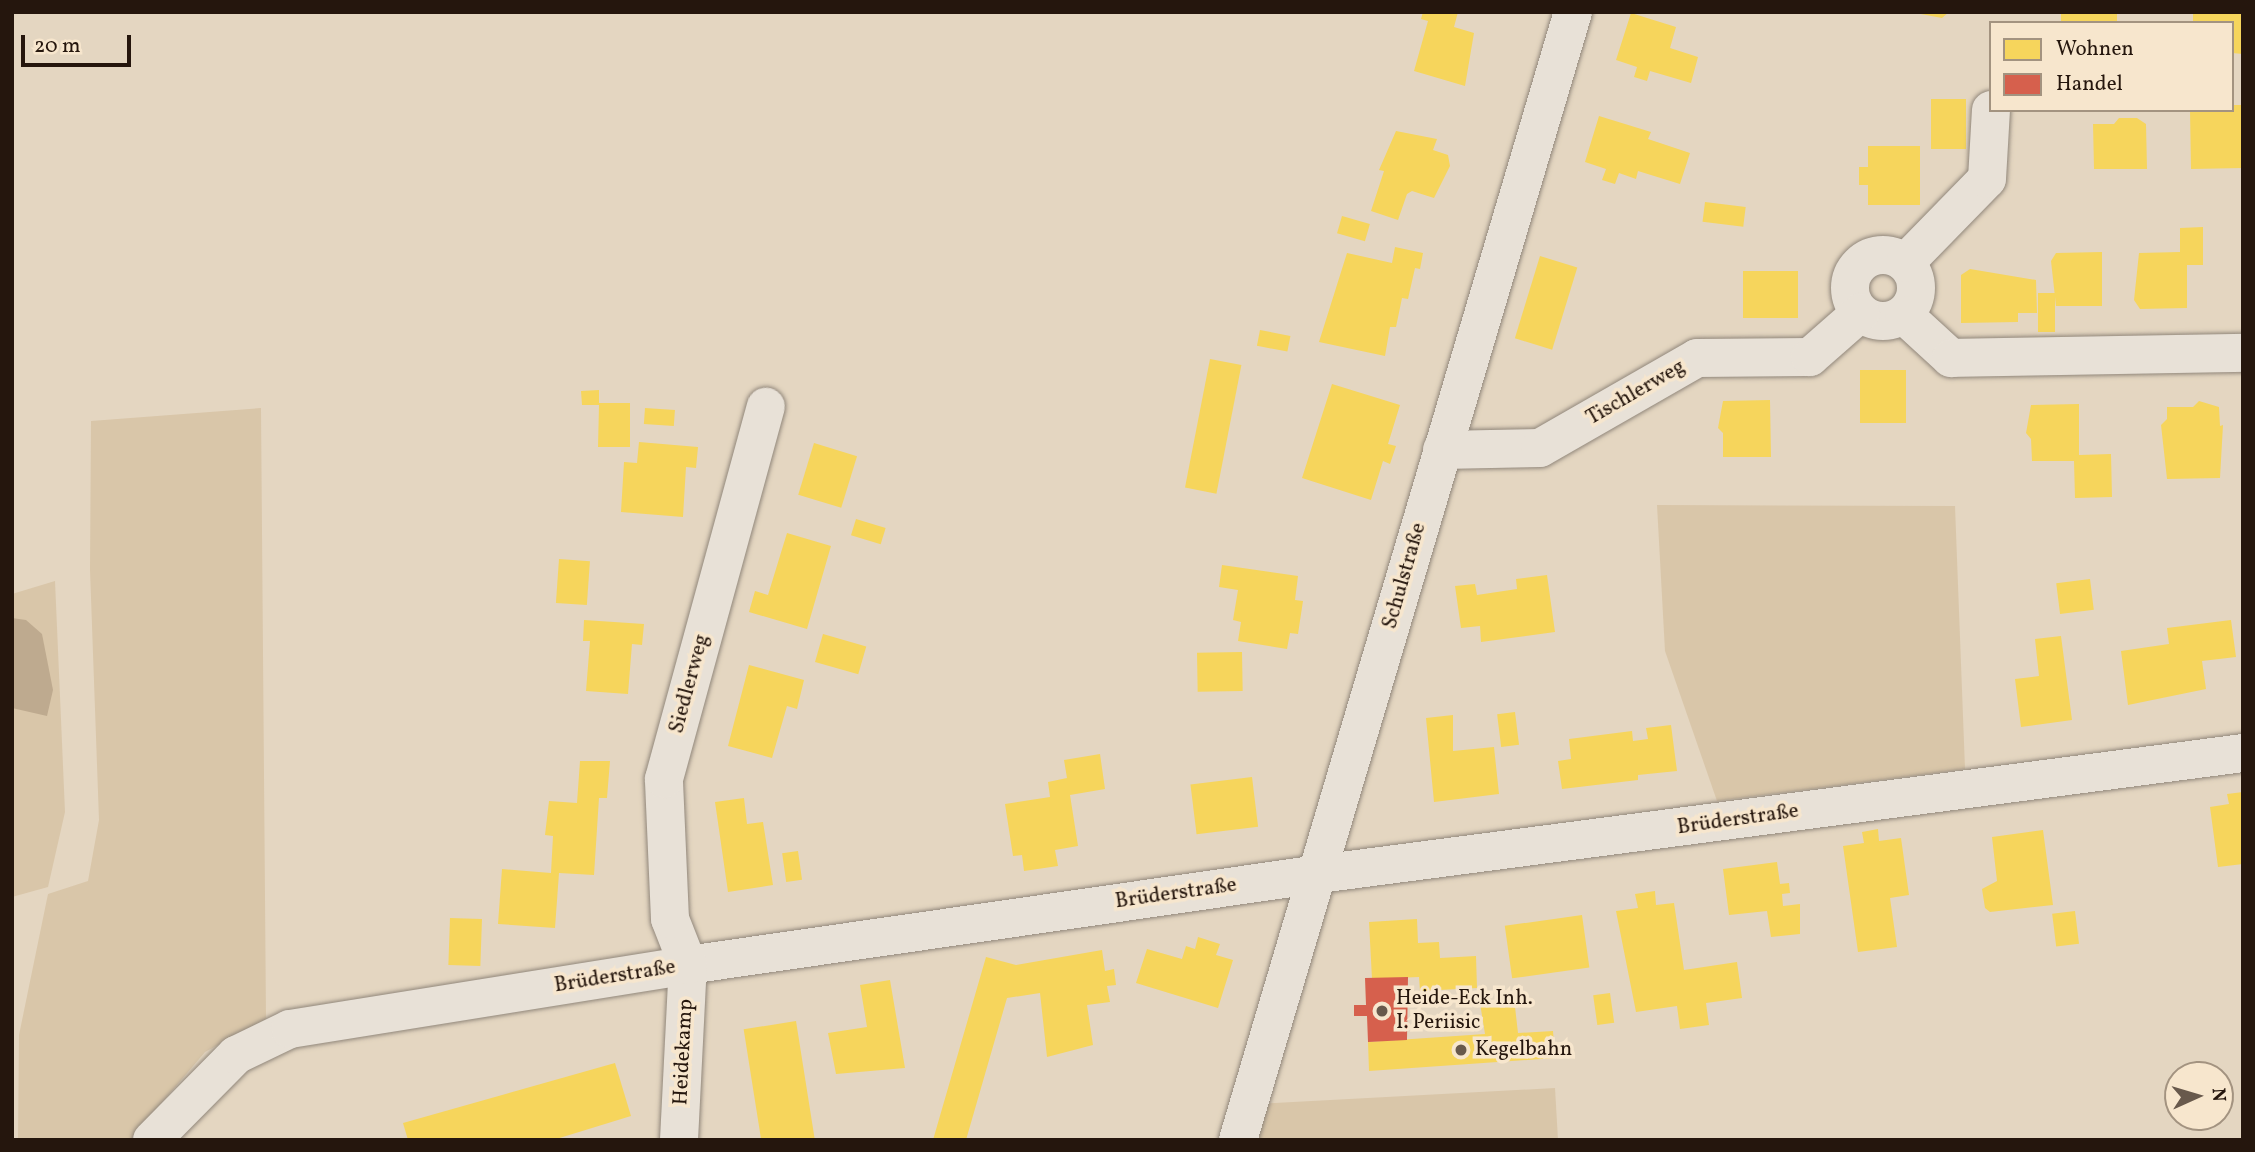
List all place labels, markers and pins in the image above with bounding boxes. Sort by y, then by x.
place label: Heide-Eck Inh. I. Periisic [1396,986,1533,1036]
marker: Heide-Eck Inh. I. Periisic [1374,1003,1390,1019]
place label: Kegelbahn [1475,1037,1572,1063]
marker: Kegelbahn [1453,1042,1469,1058]

